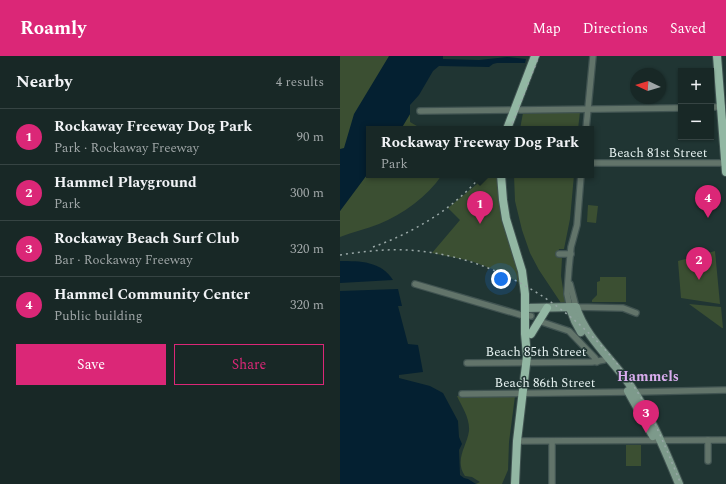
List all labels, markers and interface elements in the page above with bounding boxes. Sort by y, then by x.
text: Roamly [20,14,86,43]
text: Map [533,18,561,39]
text: Directions [583,18,648,39]
text: Saved [670,18,706,39]
north arrow [630,68,666,104]
map controls [678,68,714,140]
button: + [678,68,714,104]
text: Nearby [16,69,72,95]
text: 4 results [276,72,324,92]
button: − [678,104,714,140]
text: Rockaway Freeway Dog Park [54,115,252,138]
popup [366,126,594,178]
text: 1 [25,127,33,147]
text: 90 m [297,127,324,147]
text: Rockaway Freeway Dog Park [381,131,579,154]
text: Park · Rockaway Freeway [54,138,199,158]
street label: Beach 81st Street [609,143,708,163]
text: Park [381,154,408,174]
text: Hammel Playground [54,171,197,194]
text: 2 [25,183,33,203]
text: 300 m [290,183,324,203]
pin: 4 [695,185,721,218]
pin: 1 [467,191,493,224]
text: Park [54,194,81,214]
text: Rockaway Beach Surf Club [54,227,239,250]
text: 3 [25,239,33,259]
text: 320 m [290,239,324,259]
pin: 2 [686,247,712,280]
text: Bar · Rockaway Freeway [54,250,192,270]
your location [491,269,511,289]
text: Hammel Community Center [54,283,250,306]
text: 4 [25,295,33,315]
text: 320 m [290,295,324,315]
text: Public building [54,306,143,326]
street label: Beach 85th Street [486,342,587,362]
button: Save [16,344,166,385]
button: Share [174,344,324,385]
district label: Hammels [617,366,679,387]
street label: Beach 86th Street [495,373,596,393]
pin: 3 [633,400,659,433]

